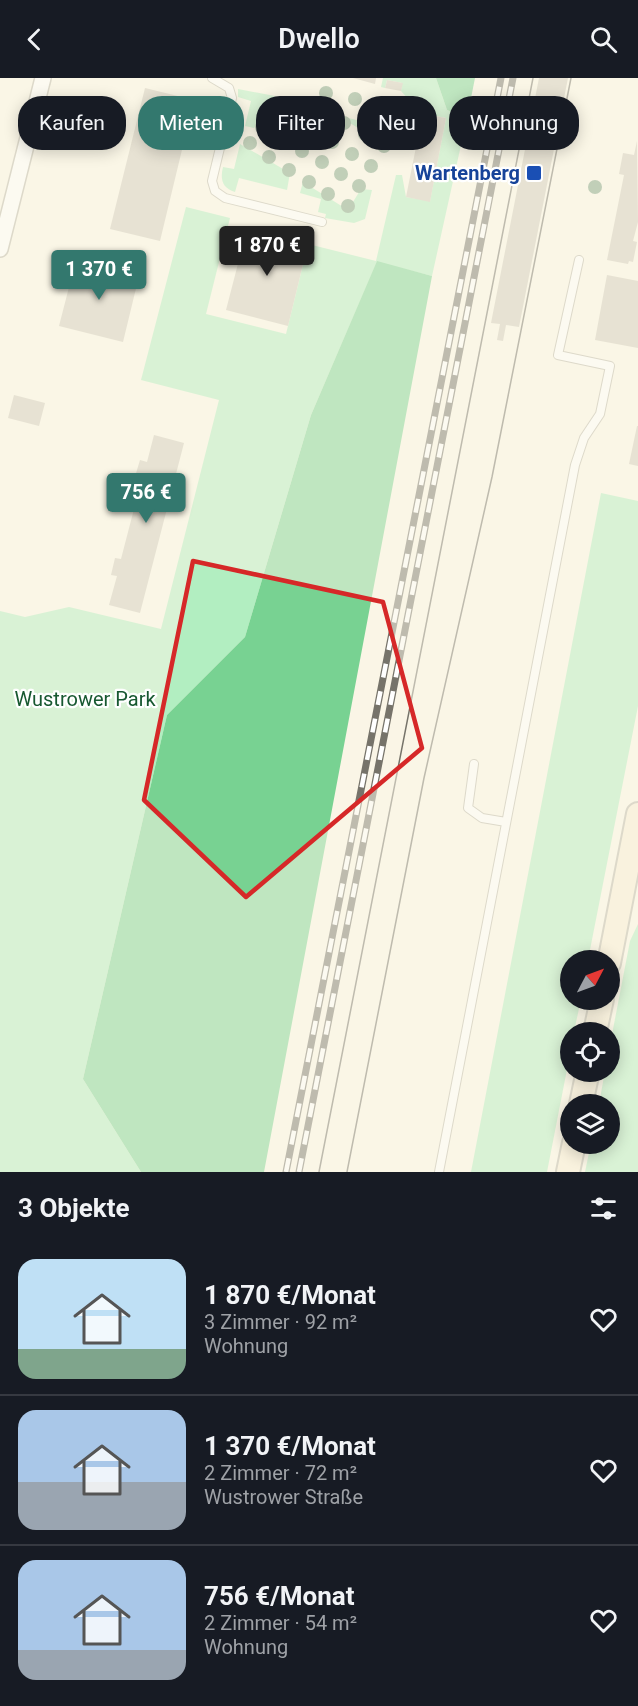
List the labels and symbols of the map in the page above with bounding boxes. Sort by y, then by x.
place label: Wartenberg [415,161,520,185]
marker: Wartenberg [525,164,543,182]
pin: 1 870 € [212,226,322,277]
pin: 1 370 € [44,250,154,301]
pin: 756 € [104,473,188,524]
park label: Wustrower Park [14,687,156,711]
north arrow [560,950,620,1010]

